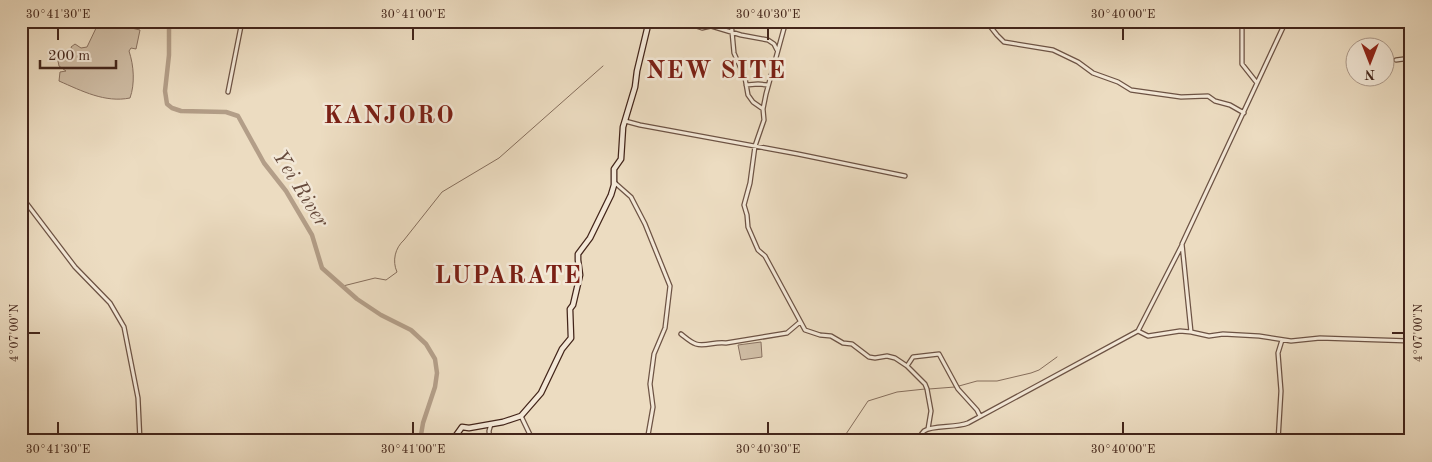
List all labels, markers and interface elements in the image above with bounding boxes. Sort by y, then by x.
text: 30°41'30"E [26,9,90,21]
text: 30°41'00"E [381,9,445,21]
text: 30°40'30"E [736,9,800,21]
text: 30°40'00"E [1091,9,1155,21]
scale bar [40,38,116,70]
north arrow [1344,38,1394,88]
text: 200 m [48,49,90,64]
district label: NEW SITE [646,59,786,84]
text: N [1364,67,1375,81]
district label: KANJORO [323,104,455,129]
water label: Yei River [268,147,332,232]
district label: LUPARATE [434,264,582,289]
text: 4°07'00"N [9,304,21,362]
text: 4°07'00"N [1413,304,1425,362]
text: 30°41'30"E [26,444,90,456]
text: 30°41'00"E [381,444,445,456]
text: 30°40'30"E [736,444,800,456]
text: 30°40'00"E [1091,444,1155,456]

